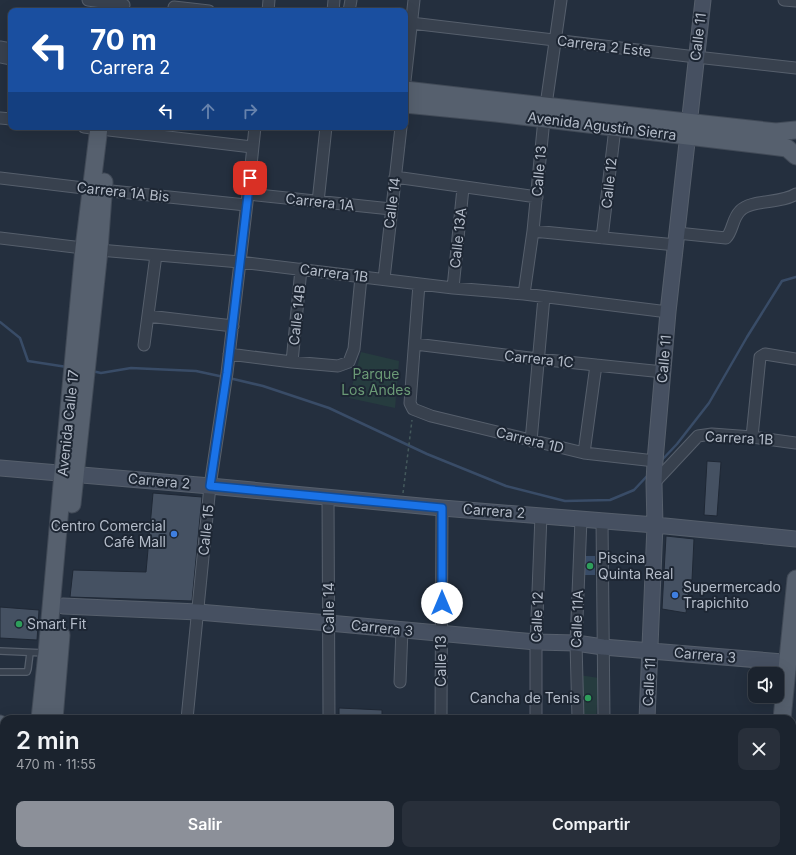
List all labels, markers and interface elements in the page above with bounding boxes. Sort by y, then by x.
street label: Calle 11 [686,12,709,62]
text: 70 m [90,23,157,57]
icon: left [24,24,76,76]
street label: Carrera 2 Este [556,31,652,60]
text: Carrera 2 [90,57,170,78]
icon: left [155,100,177,122]
icon: ahead [197,100,219,122]
icon: right [239,100,261,122]
street label: Avenida Agustín Sierra [527,108,677,143]
street label: Calle 13 [528,145,549,197]
street label: Calle 12 [597,157,620,209]
pin [233,161,267,195]
icon: arrive [239,167,261,189]
street label: Calle 14 [380,176,403,230]
street label: Carrera 1A Bis [76,178,170,205]
street label: Carrera 1A [285,189,356,214]
street label: Calle 13A [446,206,469,269]
street label: Carrera 1B [299,260,369,285]
street label: Calle 14B [285,284,308,346]
street label: Calle 11 [653,334,674,384]
street label: Carrera 1C [503,346,575,371]
park label: Parque Los Andes [341,365,411,398]
street label: Avenida Calle 17 [53,369,82,477]
street label: Carrera 1D [494,423,566,456]
street label: Carrera 1B [704,427,774,448]
street label: Carrera 2 [127,469,191,492]
street label: Carrera 2 [462,500,526,521]
street label: Calle 15 [194,504,217,556]
place label: Centro Comercial Café Mall [51,517,166,550]
marker: Centro Comercial Café Mall [169,529,179,539]
place label: Piscina Quinta Real [598,549,673,582]
marker: Piscina Quinta Real [585,561,595,571]
place label: Supermercado Trapichito [683,578,781,611]
street label: Calle 14 [320,582,337,634]
position arrow [421,582,463,624]
street label: Calle 11A [567,589,586,648]
marker: Supermercado Trapichito [670,590,680,600]
street label: Calle 12 [527,591,546,643]
place label: Smart Fit [27,615,87,632]
street label: Carrera 3 [350,616,414,639]
marker: Smart Fit [14,619,24,629]
street label: Calle 13 [432,635,449,687]
street label: Carrera 3 [673,643,737,666]
street label: Calle 11 [639,657,658,707]
map controls [748,667,784,703]
button: sound [748,667,784,703]
place label: Cancha de Tenis [470,689,580,706]
marker: Cancha de Tenis [583,693,593,703]
text: 2 min [16,726,80,755]
button: close [738,728,780,770]
text: 470 m · 11:55 [16,756,96,772]
button: Salir [16,801,394,847]
button: Compartir [402,801,780,847]

